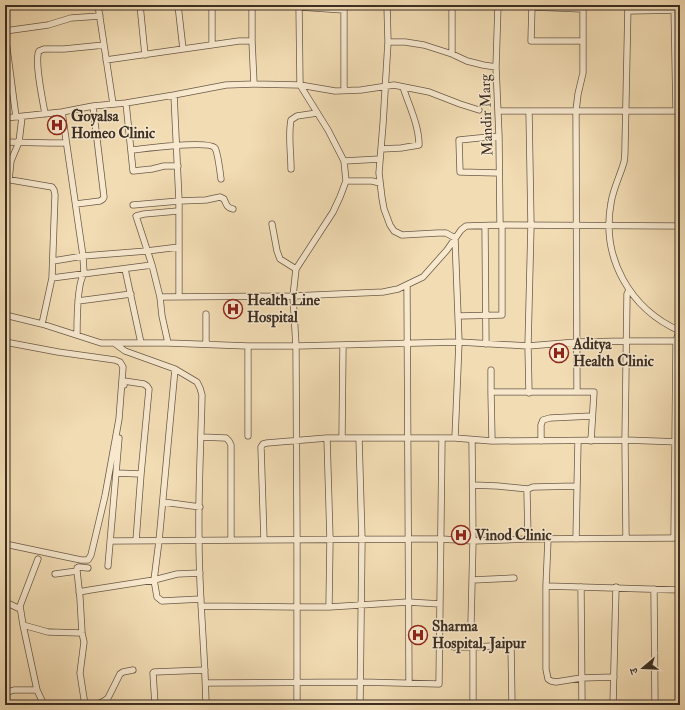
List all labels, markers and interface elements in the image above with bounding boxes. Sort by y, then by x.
street label: Mandir Marg [476,73,497,156]
place label: Goyalsa Homeo Clinic [71,107,156,143]
hospital icon: Goyalsa Homeo Clinic [46,114,68,136]
place label: Health Line Hospital [247,291,321,328]
hospital icon: Health Line Hospital [222,298,244,320]
place label: Aditya Health Clinic [572,335,655,371]
hospital icon: Aditya Health Clinic [548,342,570,364]
hospital icon: Vinod Clinic [450,524,472,546]
place label: Vinod Clinic [474,526,552,545]
place label: Sharma Hospital, Jaipur [432,617,527,654]
hospital icon: Sharma Hospital, Jaipur [407,624,429,646]
north arrow [623,648,663,688]
text: उ [627,665,641,677]

